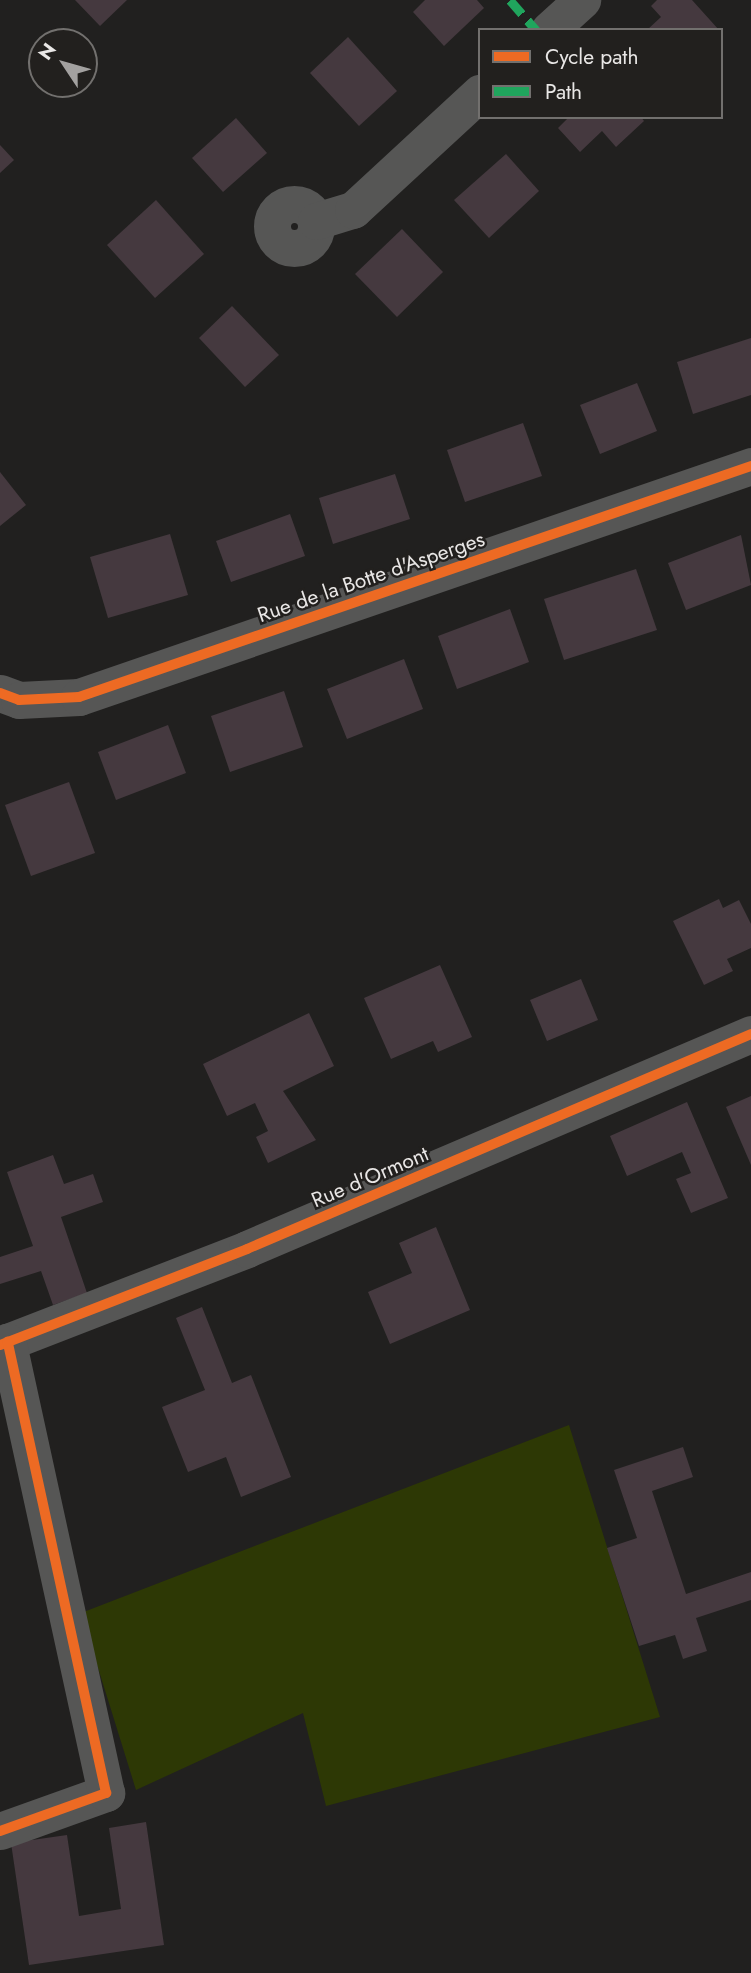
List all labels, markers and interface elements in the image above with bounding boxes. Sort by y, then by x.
north arrow [28,28,98,98]
legend [478,28,723,119]
text: N [32,37,63,66]
text: Cycle path [545,42,638,72]
text: Path [545,77,582,107]
street label: Rue de la Botte d'Asperges [254,526,488,628]
street label: Rue d'Ormont [308,1141,432,1213]

